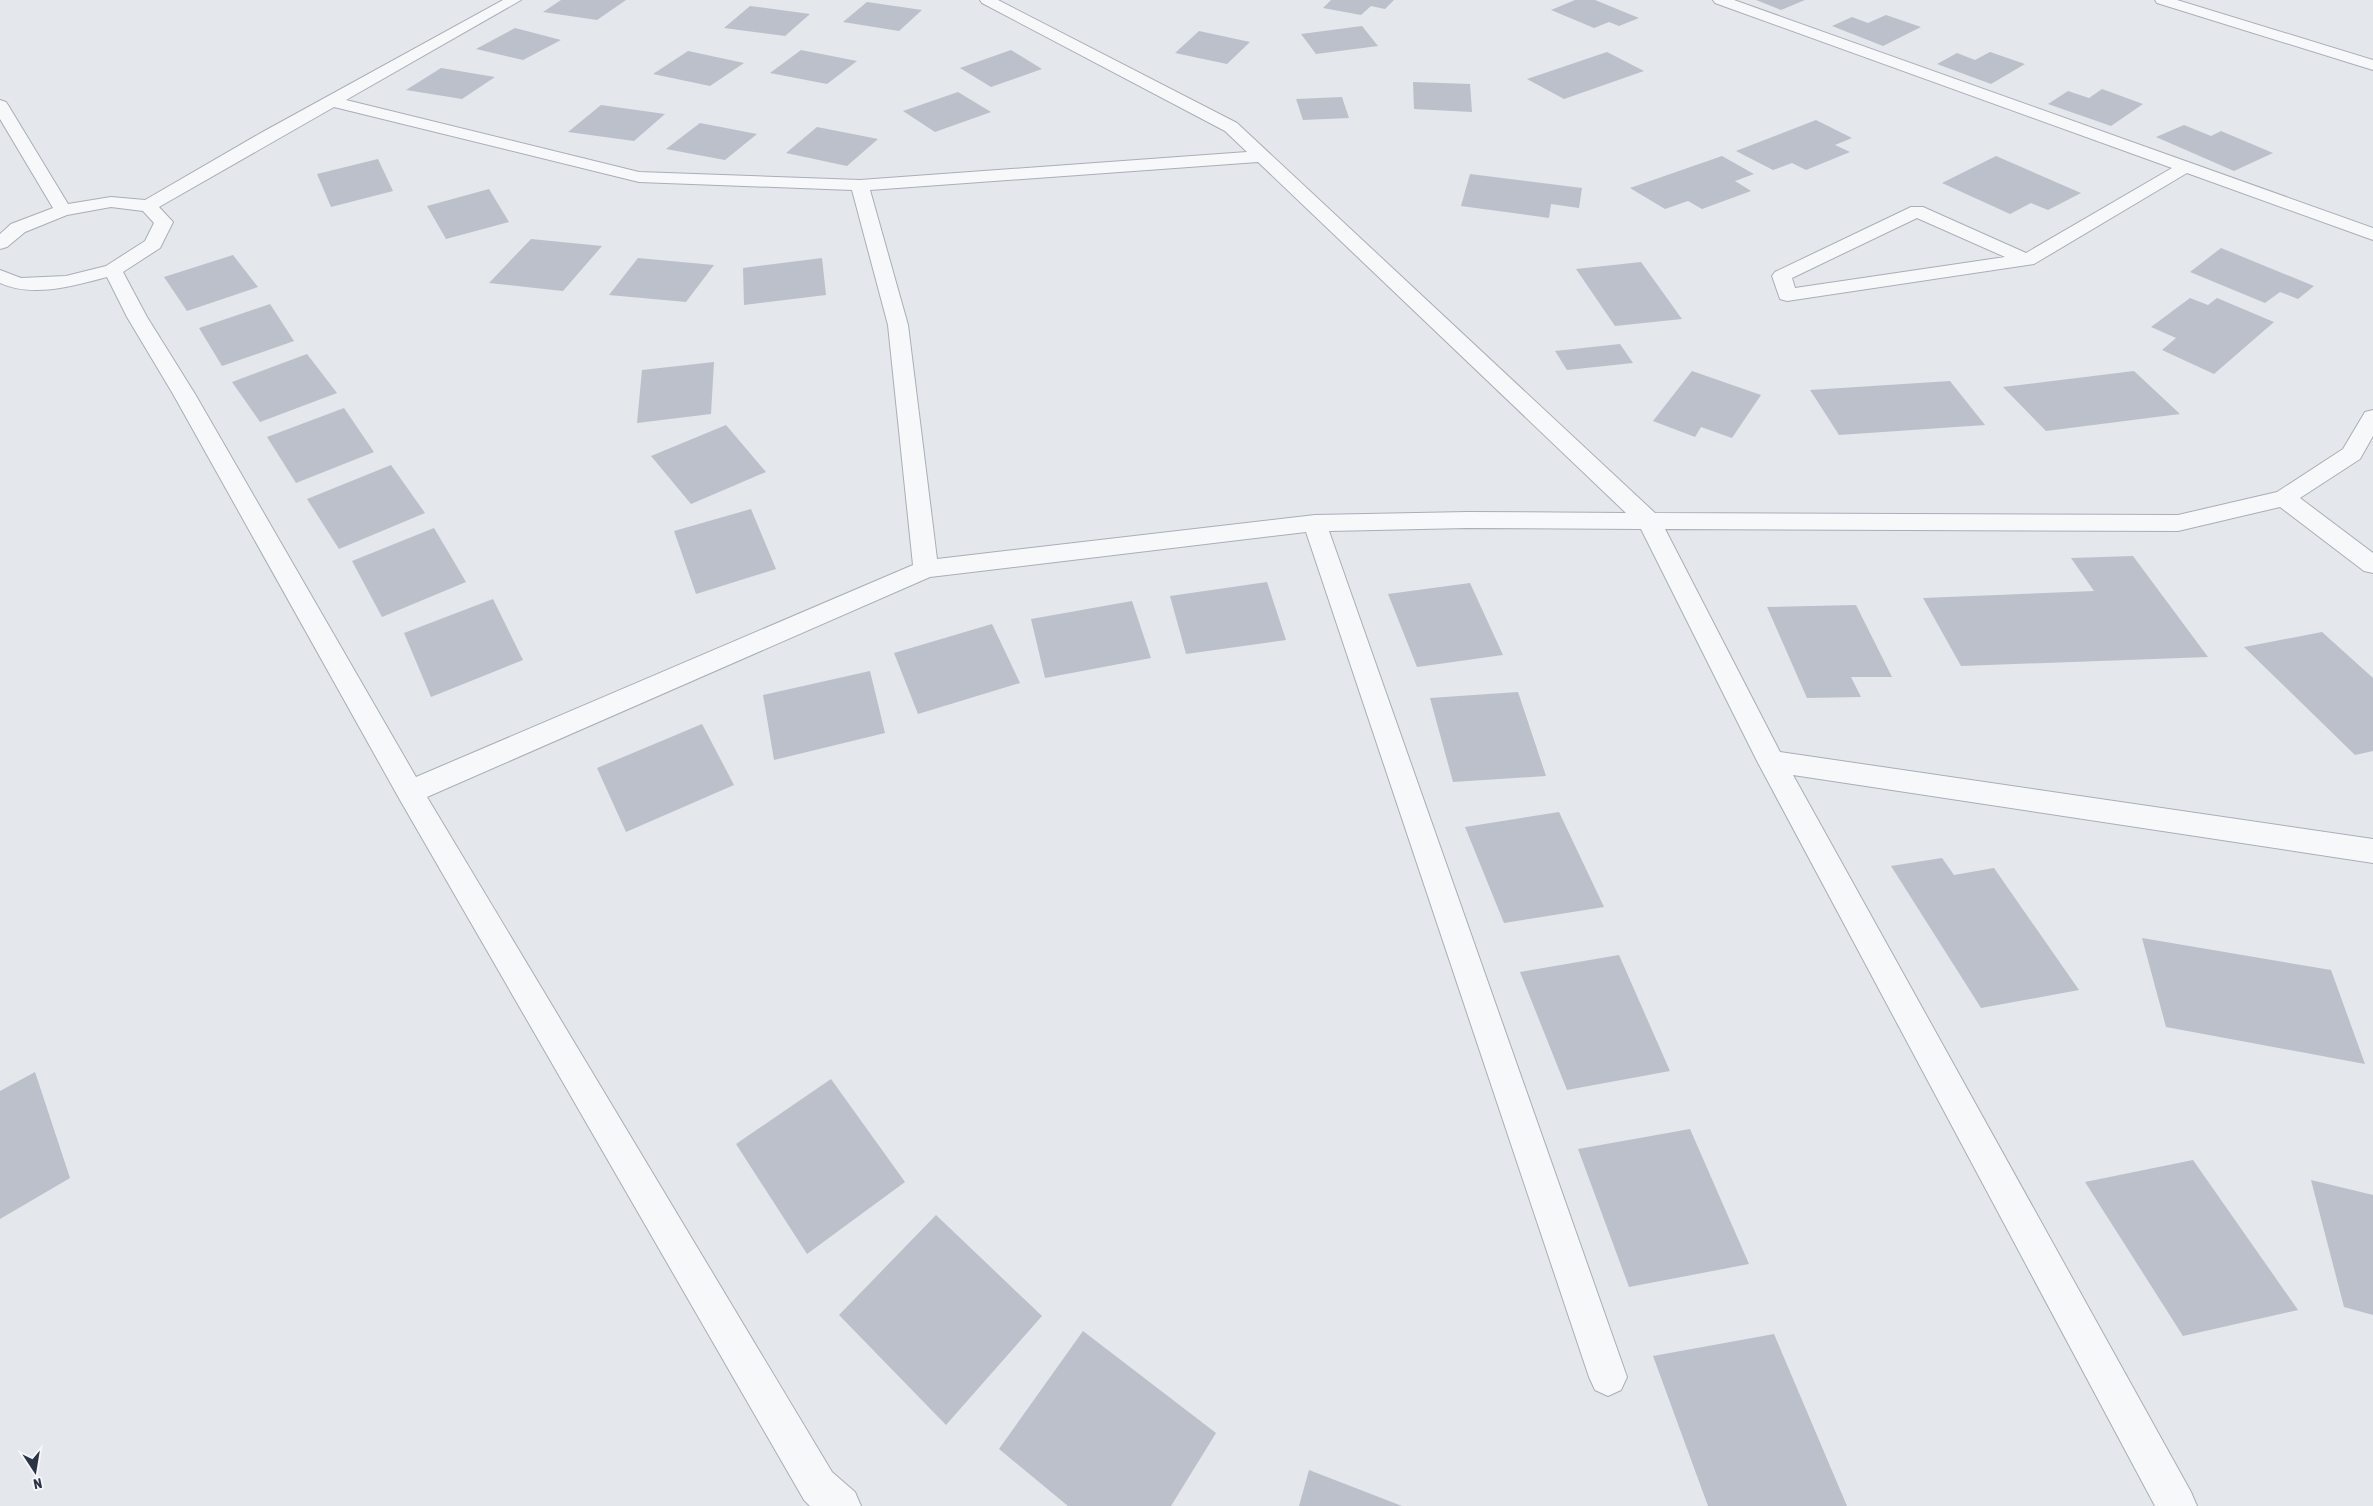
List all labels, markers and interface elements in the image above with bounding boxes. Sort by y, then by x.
north arrow [10,1446,60,1496]
text: N [32,1475,43,1492]

